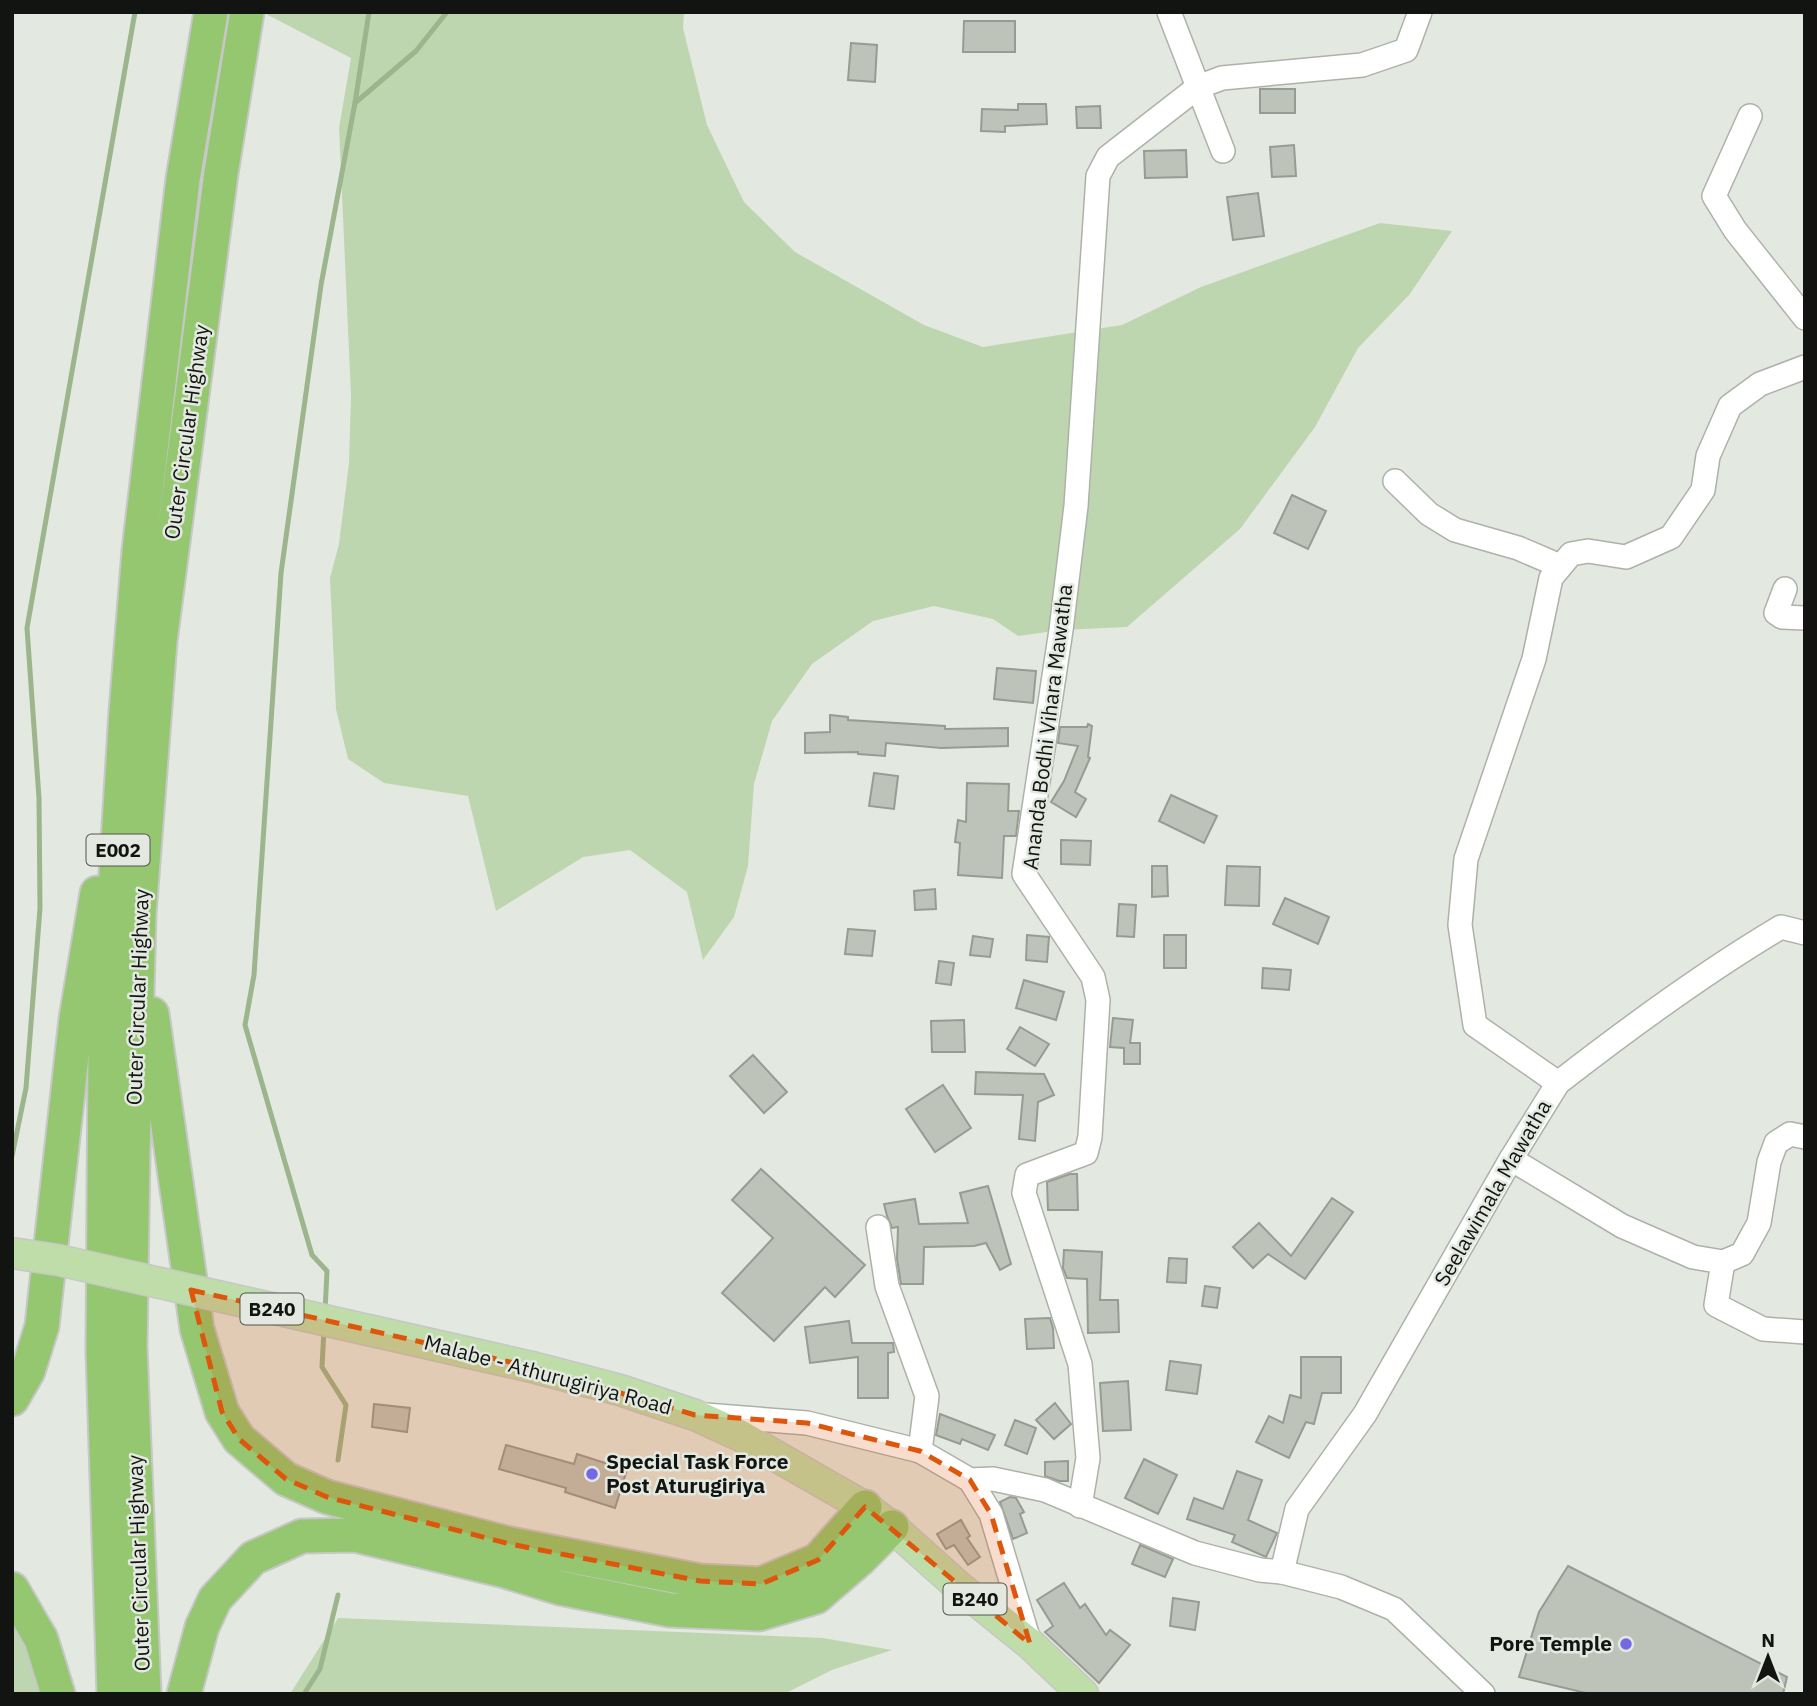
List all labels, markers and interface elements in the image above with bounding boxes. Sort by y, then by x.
street label: Outer Circular Highway [157,322,215,541]
street label: Ananda Bodhi Vihara Mawatha [1016,582,1078,871]
road number: E002 [86,834,150,866]
street label: Outer Circular Highway [119,888,155,1106]
street label: Seelawimala Mawatha [1427,1094,1557,1291]
road number: B240 [240,1294,304,1324]
street label: Malabe - Athurugiriya Road [421,1327,675,1421]
place label: Special Task Force Post Aturugiriya [606,1447,789,1499]
street label: Outer Circular Highway [120,1454,156,1672]
marker: Special Task Force Post Aturugiriya [584,1466,600,1482]
road number: B240 [944,1583,1006,1614]
north arrow [1733,1622,1803,1692]
text: N [1761,1628,1775,1652]
place label: Pore Temple [1489,1629,1612,1657]
marker: Pore Temple [1618,1636,1634,1652]

